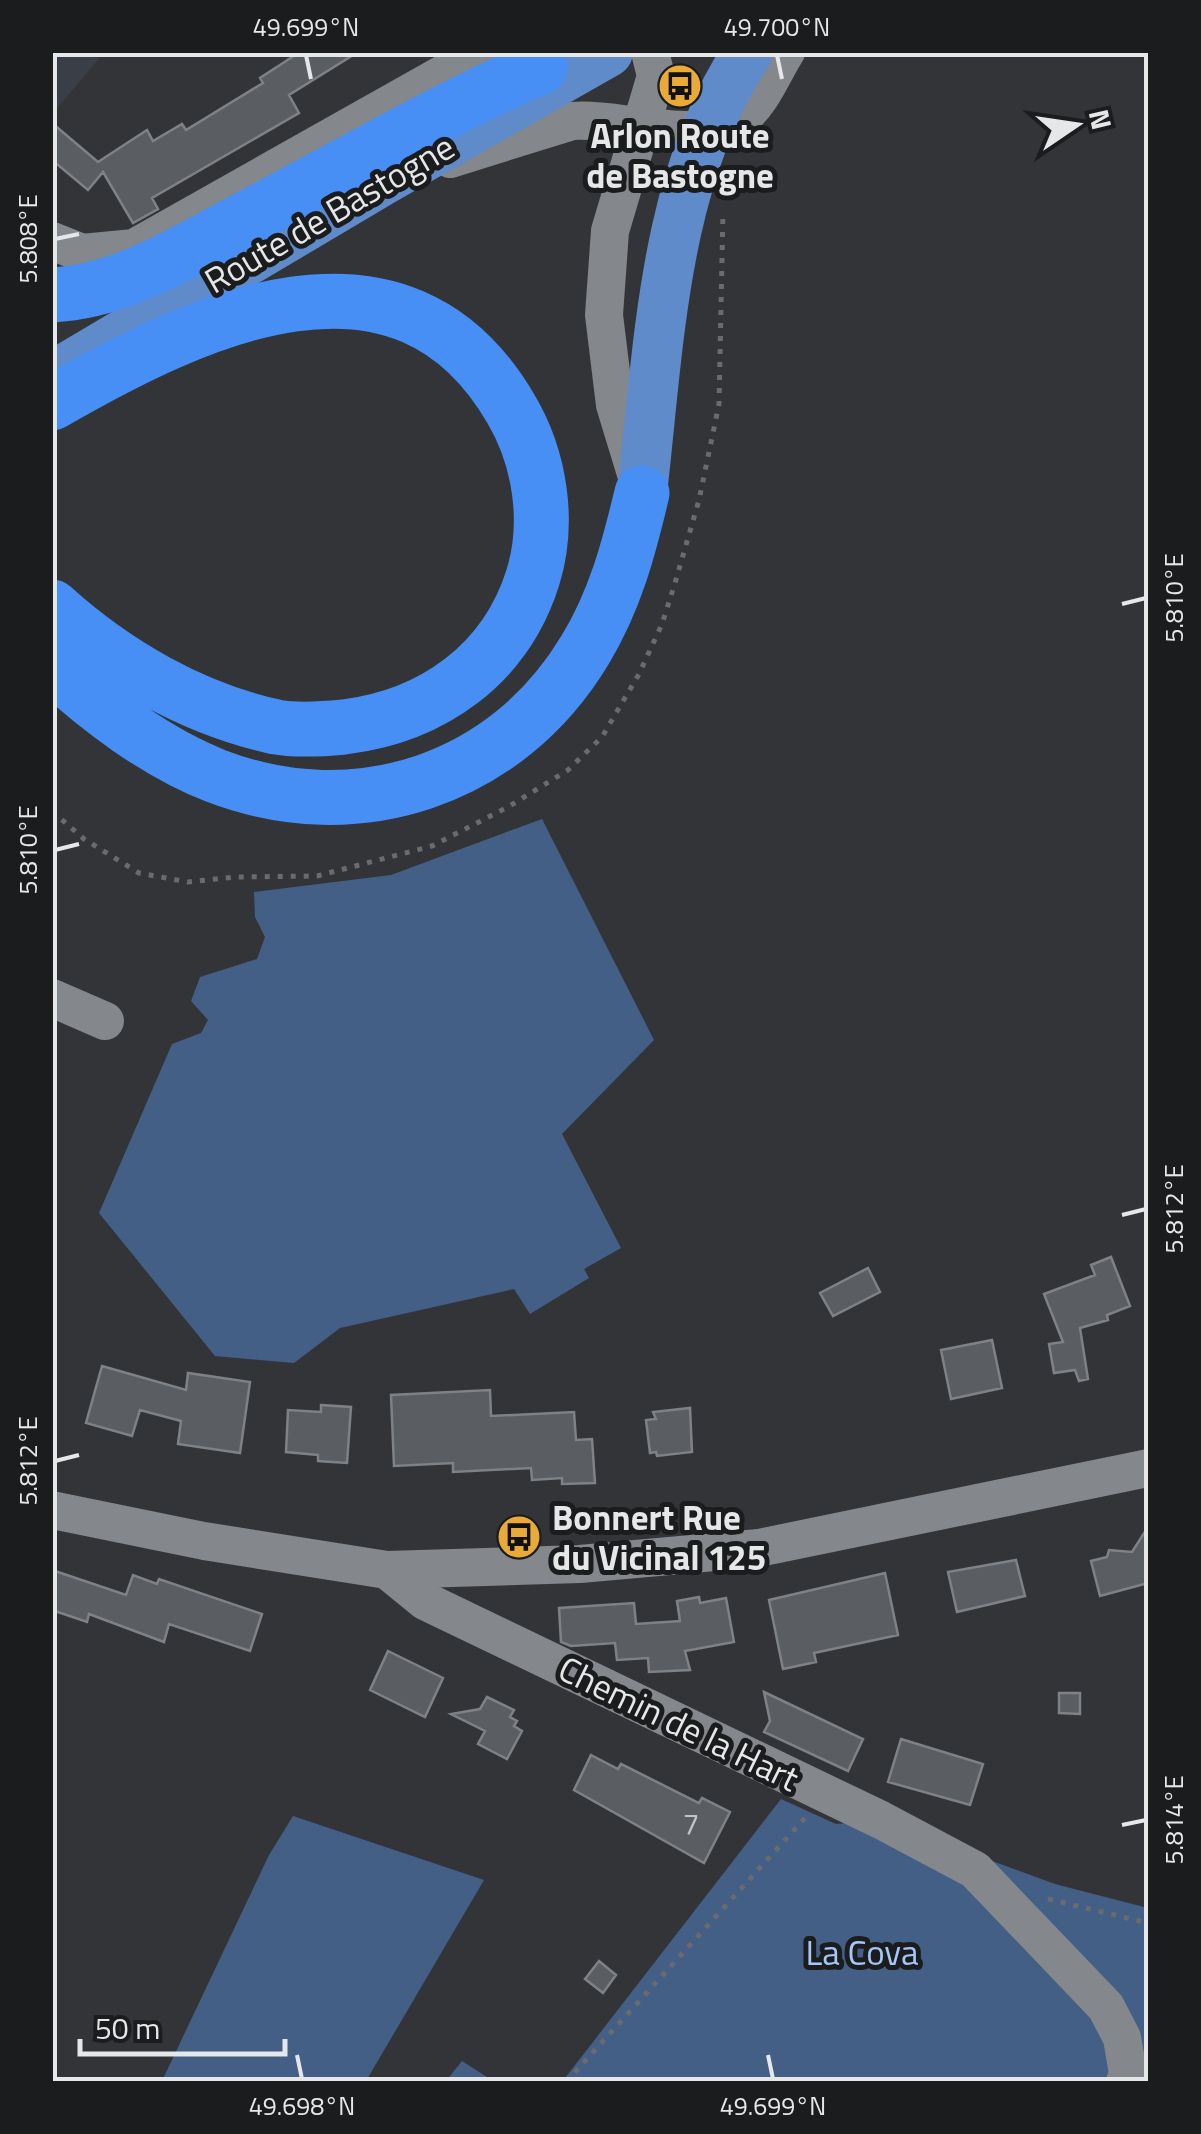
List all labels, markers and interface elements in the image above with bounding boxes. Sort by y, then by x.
text: 49.699°N [253,8,359,46]
text: 49.700°N [724,8,830,46]
bus stop icon: Arlon Route de Bastogne [657,63,703,109]
north arrow [1026,75,1126,175]
text: N [1078,105,1124,134]
place label: Arlon Route de Bastogne [586,108,774,202]
street label: Route de Bastogne [194,120,464,306]
text: 5.808°E [9,194,47,284]
text: 5.810°E [1155,553,1193,643]
text: 5.810°E [9,805,47,895]
text: 5.812°E [1155,1164,1193,1254]
text: 5.812°E [9,1416,47,1506]
place label: Bonnert Rue du Vicinal 125 [552,1490,766,1584]
bus stop icon: Bonnert Rue du Vicinal 125 [496,1514,542,1560]
street label: Chemin de la Hart [550,1641,808,1805]
text: 5.814°E [1155,1775,1193,1865]
house number: 7 [683,1800,699,1846]
park label: La Cova [806,1925,918,1979]
scale bar [80,1994,285,2056]
text: 50 m [95,2005,160,2051]
text: 49.698°N [249,2087,355,2125]
text: 49.699°N [720,2087,826,2125]

